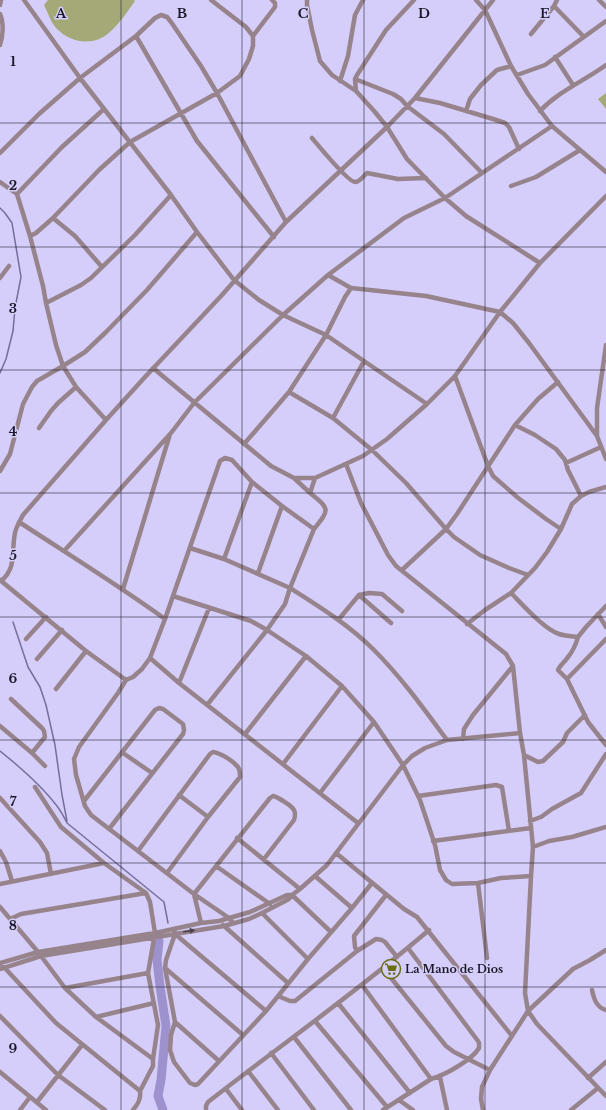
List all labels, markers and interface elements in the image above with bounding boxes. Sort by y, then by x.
text: A [55,5,67,22]
text: B [177,5,187,22]
text: C [298,5,309,22]
text: D [418,5,430,22]
text: E [540,5,550,22]
text: 1 [10,53,16,70]
text: 2 [9,177,17,194]
text: 3 [9,300,17,317]
text: 4 [9,423,18,440]
text: 5 [9,547,17,564]
text: 6 [9,670,18,687]
text: 7 [10,793,17,810]
text: 8 [9,917,17,934]
one-way arrow [183,928,195,934]
supermarket icon: La Mano de Dios [380,958,402,980]
place label: La Mano de Dios [405,962,503,976]
text: 9 [9,1040,18,1057]

